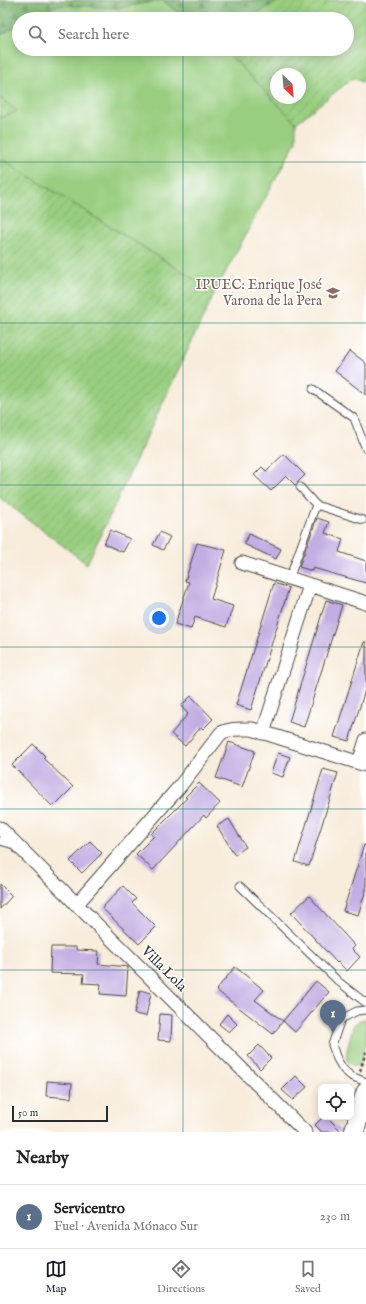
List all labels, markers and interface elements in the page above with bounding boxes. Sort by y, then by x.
search box [12,12,354,56]
icon: search [26,23,48,45]
text: Search here [58,25,129,44]
north arrow [270,68,306,104]
place label: IPUEC: Enrique José Varona de la Pera [196,276,323,310]
school or university icon: IPUEC: Enrique José Varona de la Pera [325,285,341,301]
your location [149,608,169,628]
street label: Villa Lola [137,942,191,996]
pin: 1 [320,1000,346,1033]
map controls [318,1084,354,1120]
button: locate [318,1084,354,1120]
scale bar [12,1104,108,1123]
text: 50 m [18,1106,38,1120]
text: Nearby [16,1148,69,1169]
text: Servicentro [54,1199,125,1218]
text: 1 [27,1208,31,1225]
text: 230 m [320,1208,350,1225]
text: Fuel · Avenida Mónaco Sur [54,1218,198,1235]
tab: Map [45,1258,67,1296]
tab: Directions [157,1258,205,1296]
tab: Saved [295,1258,321,1296]

